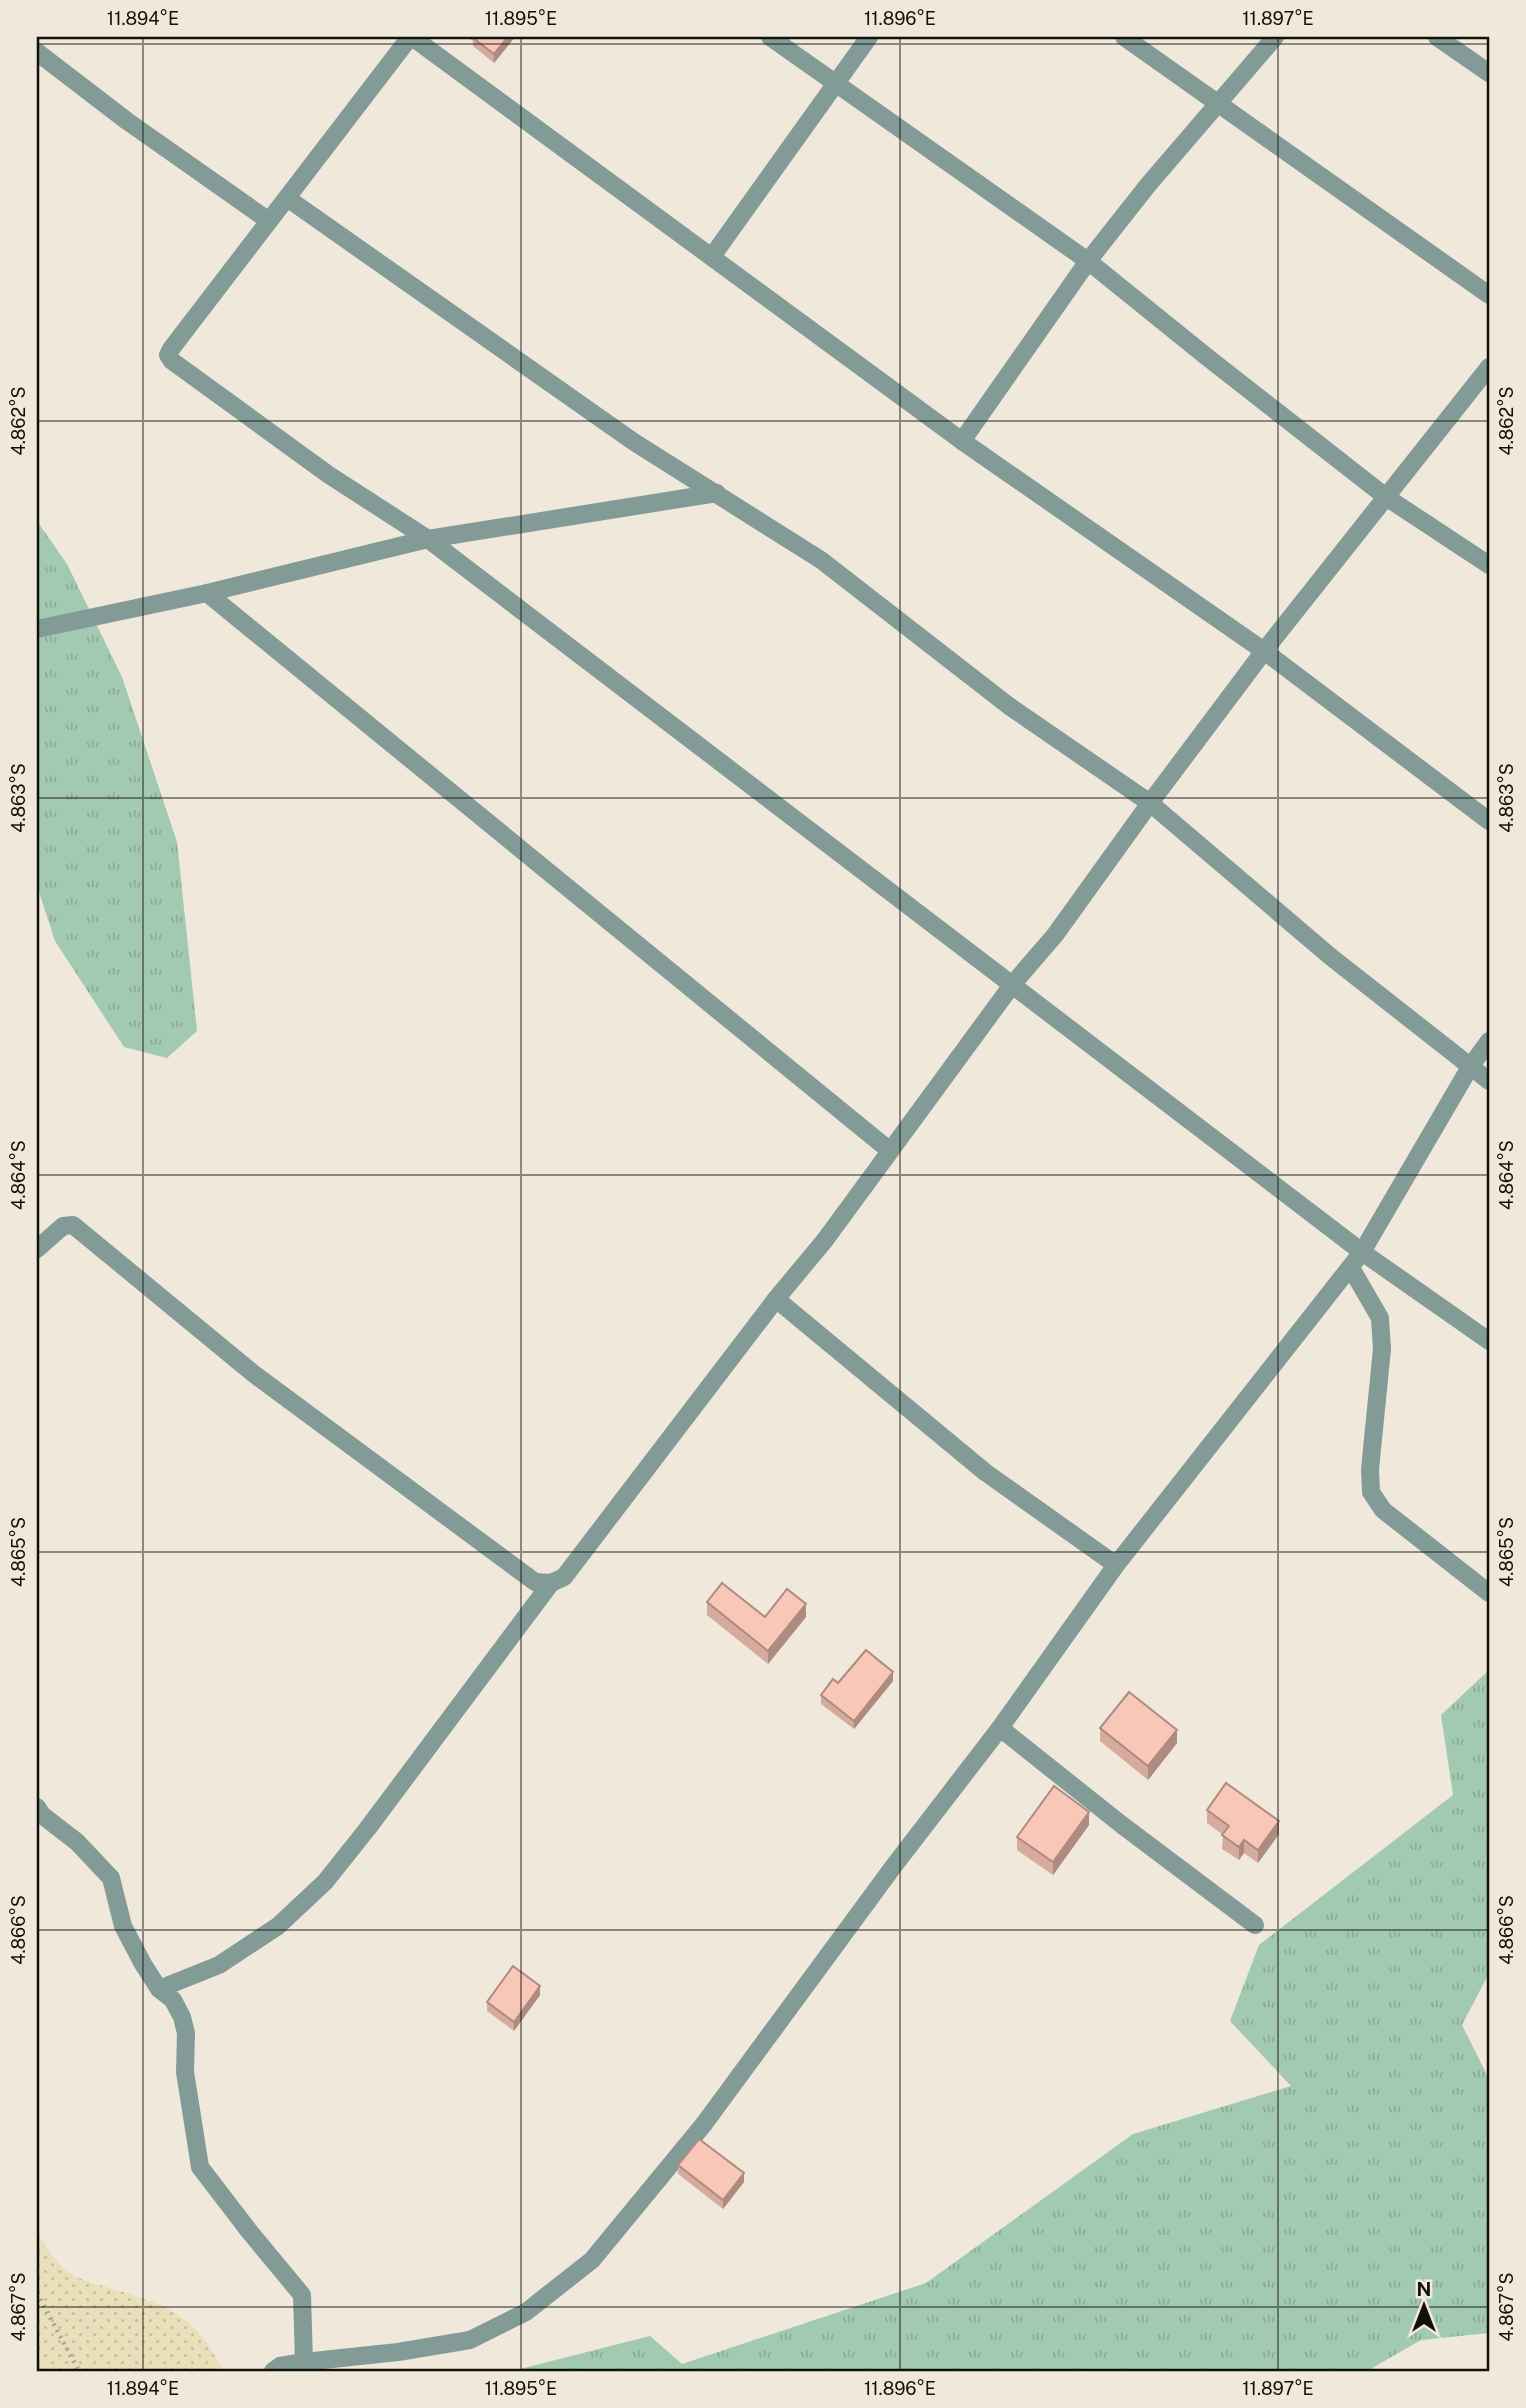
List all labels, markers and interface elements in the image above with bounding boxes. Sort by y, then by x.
text: 11.894°E [107,8,179,29]
text: 11.895°E [485,8,557,29]
text: 11.896°E [864,8,936,29]
text: 11.897°E [1242,8,1314,29]
text: 4.862°S [8,386,29,456]
text: 4.862°S [1496,386,1517,456]
text: 4.863°S [8,763,29,833]
text: 4.863°S [1496,763,1517,833]
text: 4.864°S [8,1140,29,1210]
text: 4.864°S [1496,1140,1517,1210]
text: 4.865°S [8,1517,29,1587]
text: 4.865°S [1496,1517,1517,1587]
text: 4.866°S [8,1895,29,1965]
text: 4.866°S [1496,1895,1517,1965]
north arrow [1390,2272,1460,2342]
text: 4.867°S [8,2273,29,2341]
text: 4.867°S [1496,2273,1517,2341]
text: N [1417,2278,1431,2300]
text: 11.894°E [107,2378,179,2399]
text: 11.895°E [485,2378,557,2399]
text: 11.896°E [864,2378,936,2399]
text: 11.897°E [1242,2378,1314,2399]

